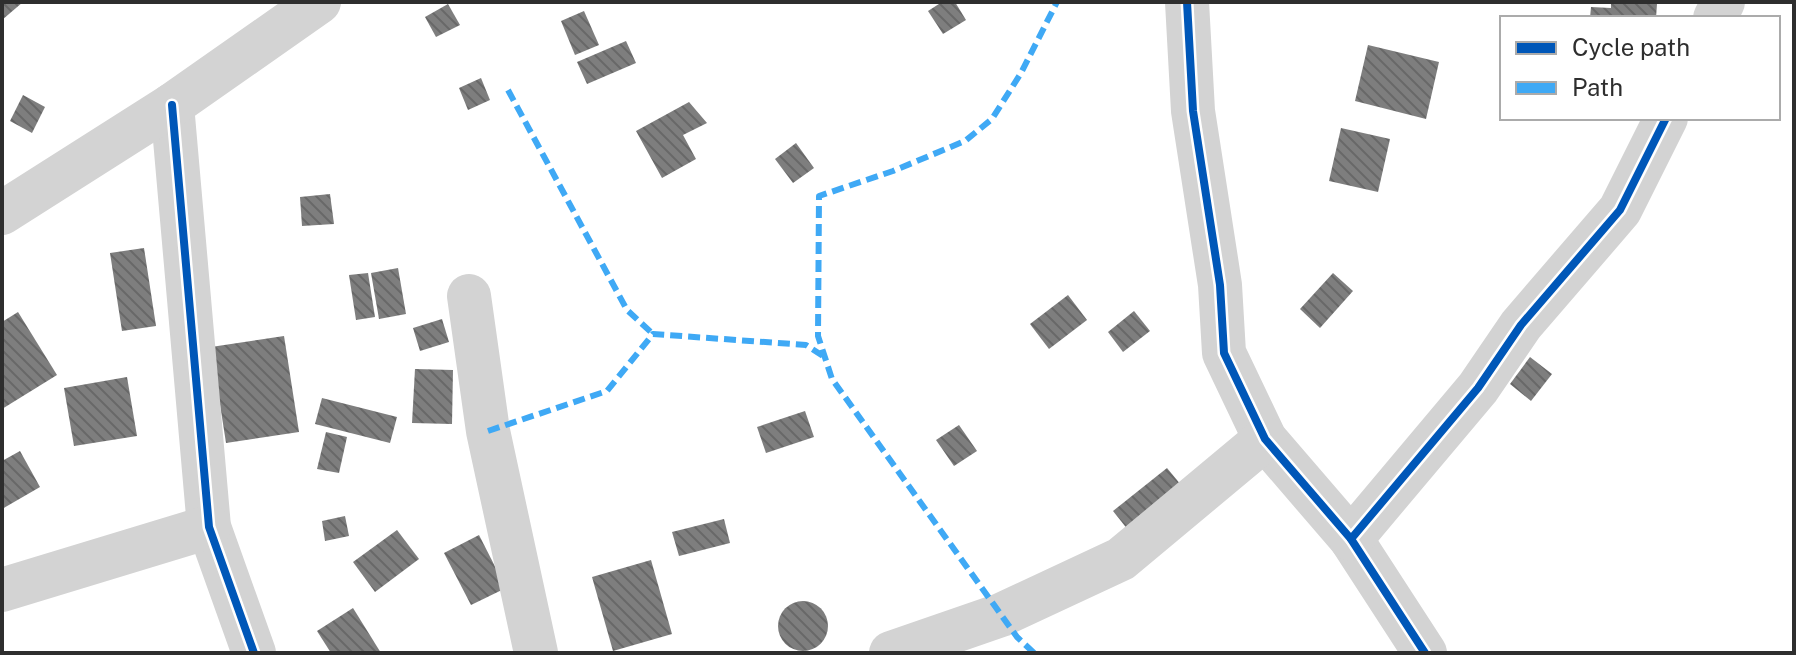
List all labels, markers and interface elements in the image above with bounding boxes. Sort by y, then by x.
legend [1500,16,1780,120]
text: Cycle path [1572,33,1690,61]
text: Path [1572,73,1623,101]

